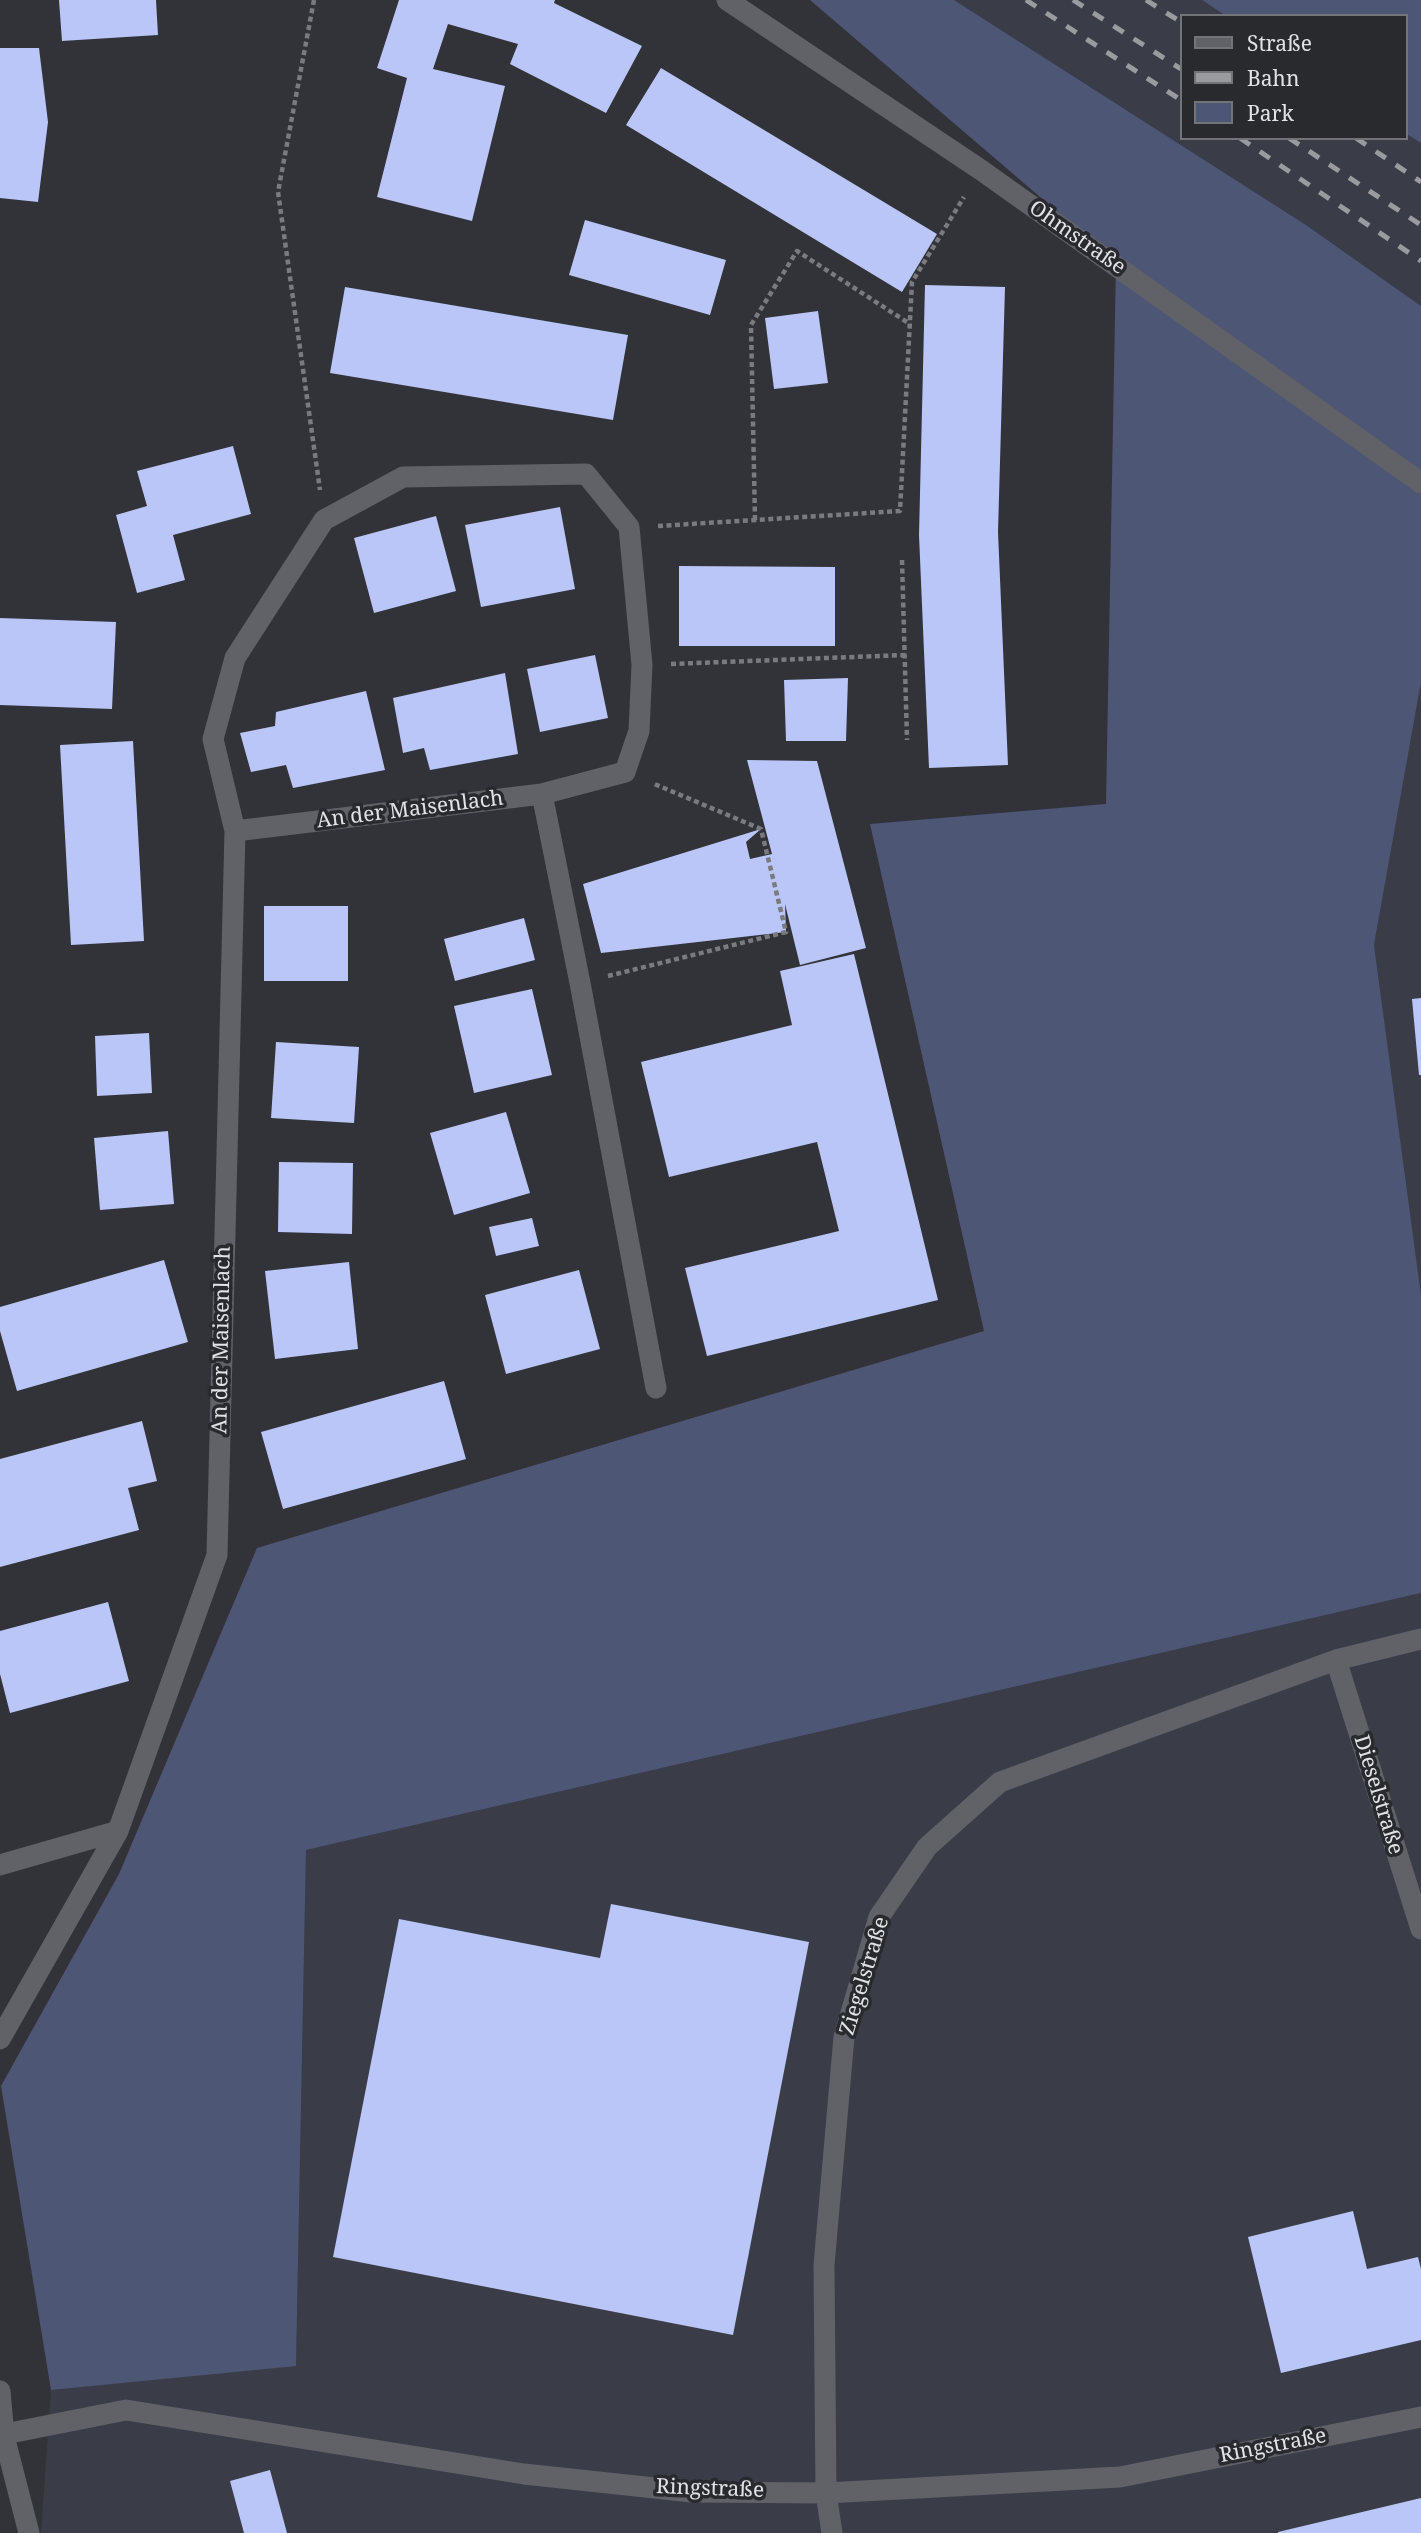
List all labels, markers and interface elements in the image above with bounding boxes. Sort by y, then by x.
legend [1180,14,1407,140]
text: Straße [1247,29,1312,57]
text: Bahn [1247,64,1299,92]
text: Park [1247,99,1294,127]
street label: Ohmstraße [1024,196,1130,280]
street label: An der Maisenlach [315,786,505,834]
street label: An der Maisenlach [208,1246,236,1434]
street label: Dieselstraße [1348,1732,1408,1858]
street label: Ziegelstraße [835,1914,895,2038]
street label: Ringstraße [1217,2423,1329,2469]
street label: Ringstraße [655,2475,765,2503]

